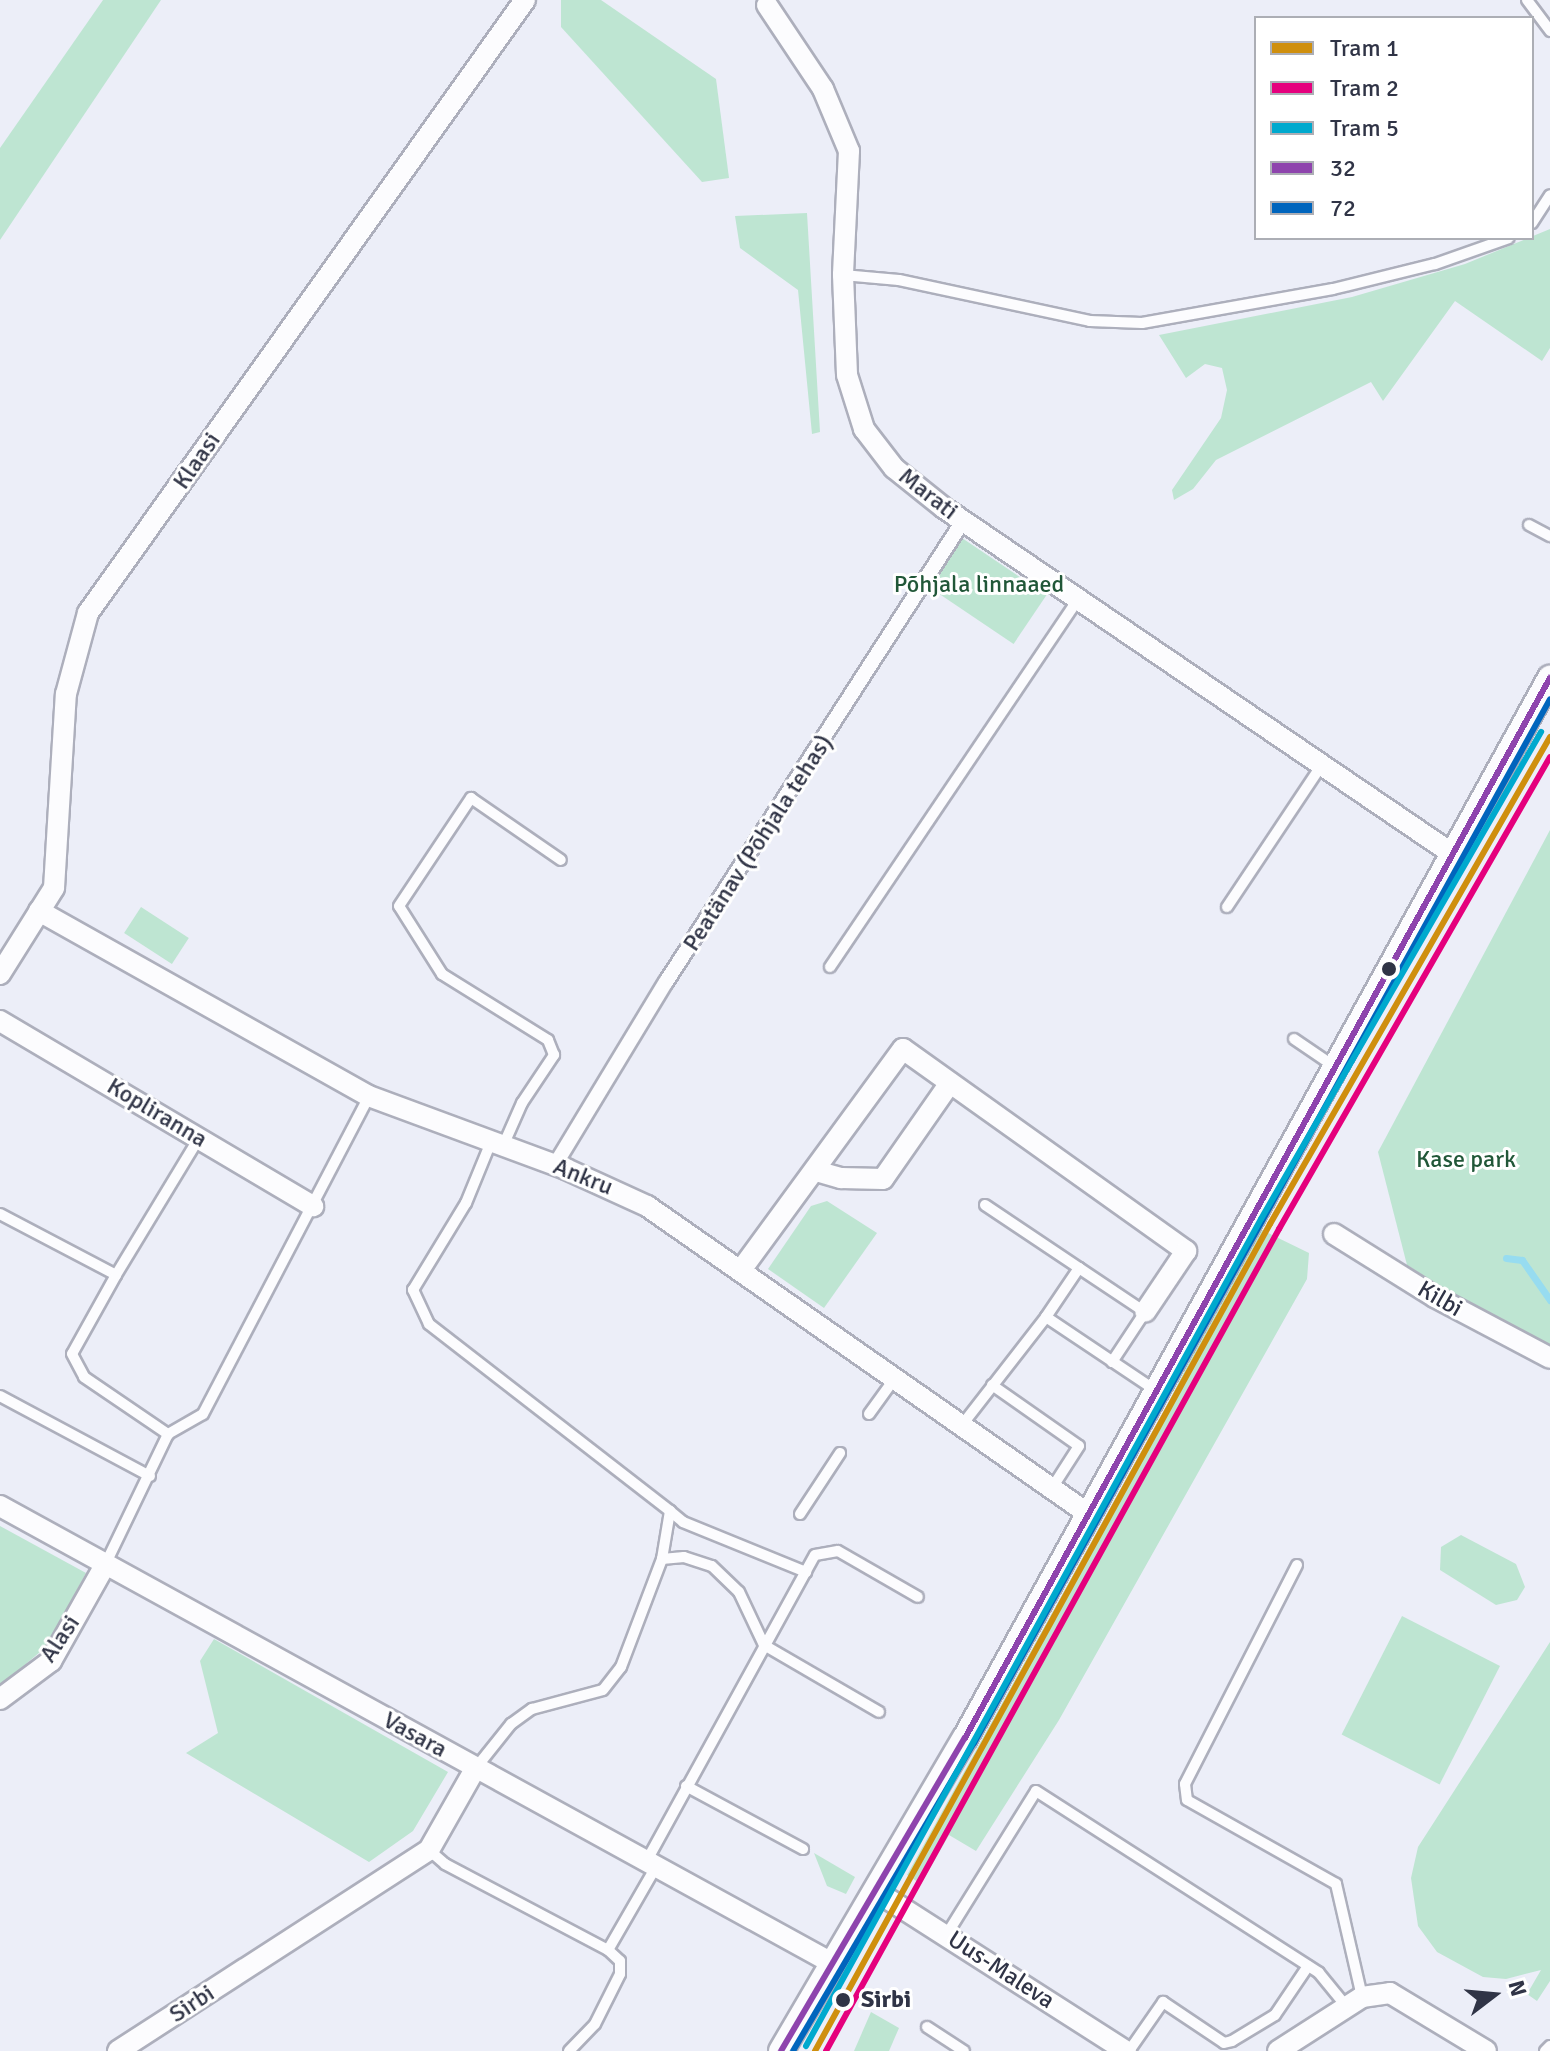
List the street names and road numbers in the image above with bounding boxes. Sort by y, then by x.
street label: Klaasi [167,427,227,495]
street label: Marati [893,462,963,526]
street label: Peatänav (Põhjala tehas) [677,729,839,957]
street label: Kopliranna [102,1072,212,1154]
street label: Ankru [549,1152,617,1202]
street label: Kilbi [1412,1275,1468,1323]
street label: Alasi [34,1610,86,1668]
street label: Vasara [378,1706,452,1764]
street label: Uus-Maleva [942,1925,1060,2015]
street label: Sirbi [164,1979,220,2029]

